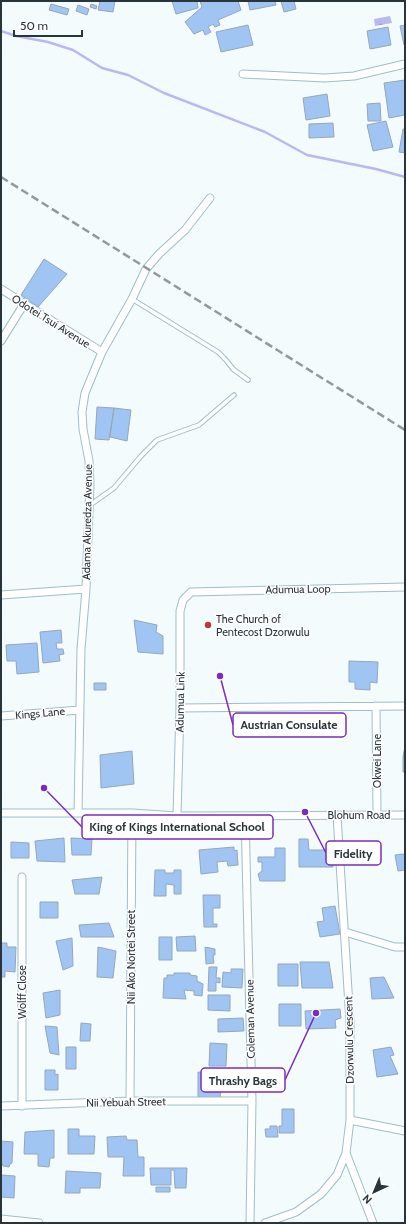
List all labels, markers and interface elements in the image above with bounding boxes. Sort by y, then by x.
scale bar [14,12,82,38]
text: 50 m [20,18,48,33]
street label: Odotei Tsui Avenue [9,291,93,351]
street label: Adama Akuredza Avenue [79,464,95,580]
street label: Adumua Loop [265,581,331,597]
place label: The Church of Pentecost Dzorwulu [216,612,310,639]
marker: The Church of Pentecost Dzorwulu [203,620,213,630]
street label: Adumua Link [172,672,188,732]
street label: Kings Lane [14,704,66,722]
callout: Austrian Consulate [233,713,346,737]
text: Austrian Consulate [241,717,337,732]
street label: Okwei Lane [370,734,384,788]
street label: Blohum Road [328,808,390,822]
callout: King of Kings International School [82,815,273,839]
text: King of Kings International School [89,819,265,834]
callout: Fidelity [326,841,381,865]
text: Fidelity [334,846,373,861]
street label: Nii Ako Nortei Street [124,910,138,1004]
street label: Wolff Close [15,965,29,1019]
street label: Coleman Avenue [242,979,258,1059]
street label: Dzorwulu Crescent [341,996,357,1084]
callout: Thrashy Bags [201,1068,285,1092]
text: Thrashy Bags [209,1073,277,1088]
street label: Nii Yebuah Street [86,1094,166,1110]
north arrow [354,1172,394,1212]
text: N [359,1191,375,1207]

